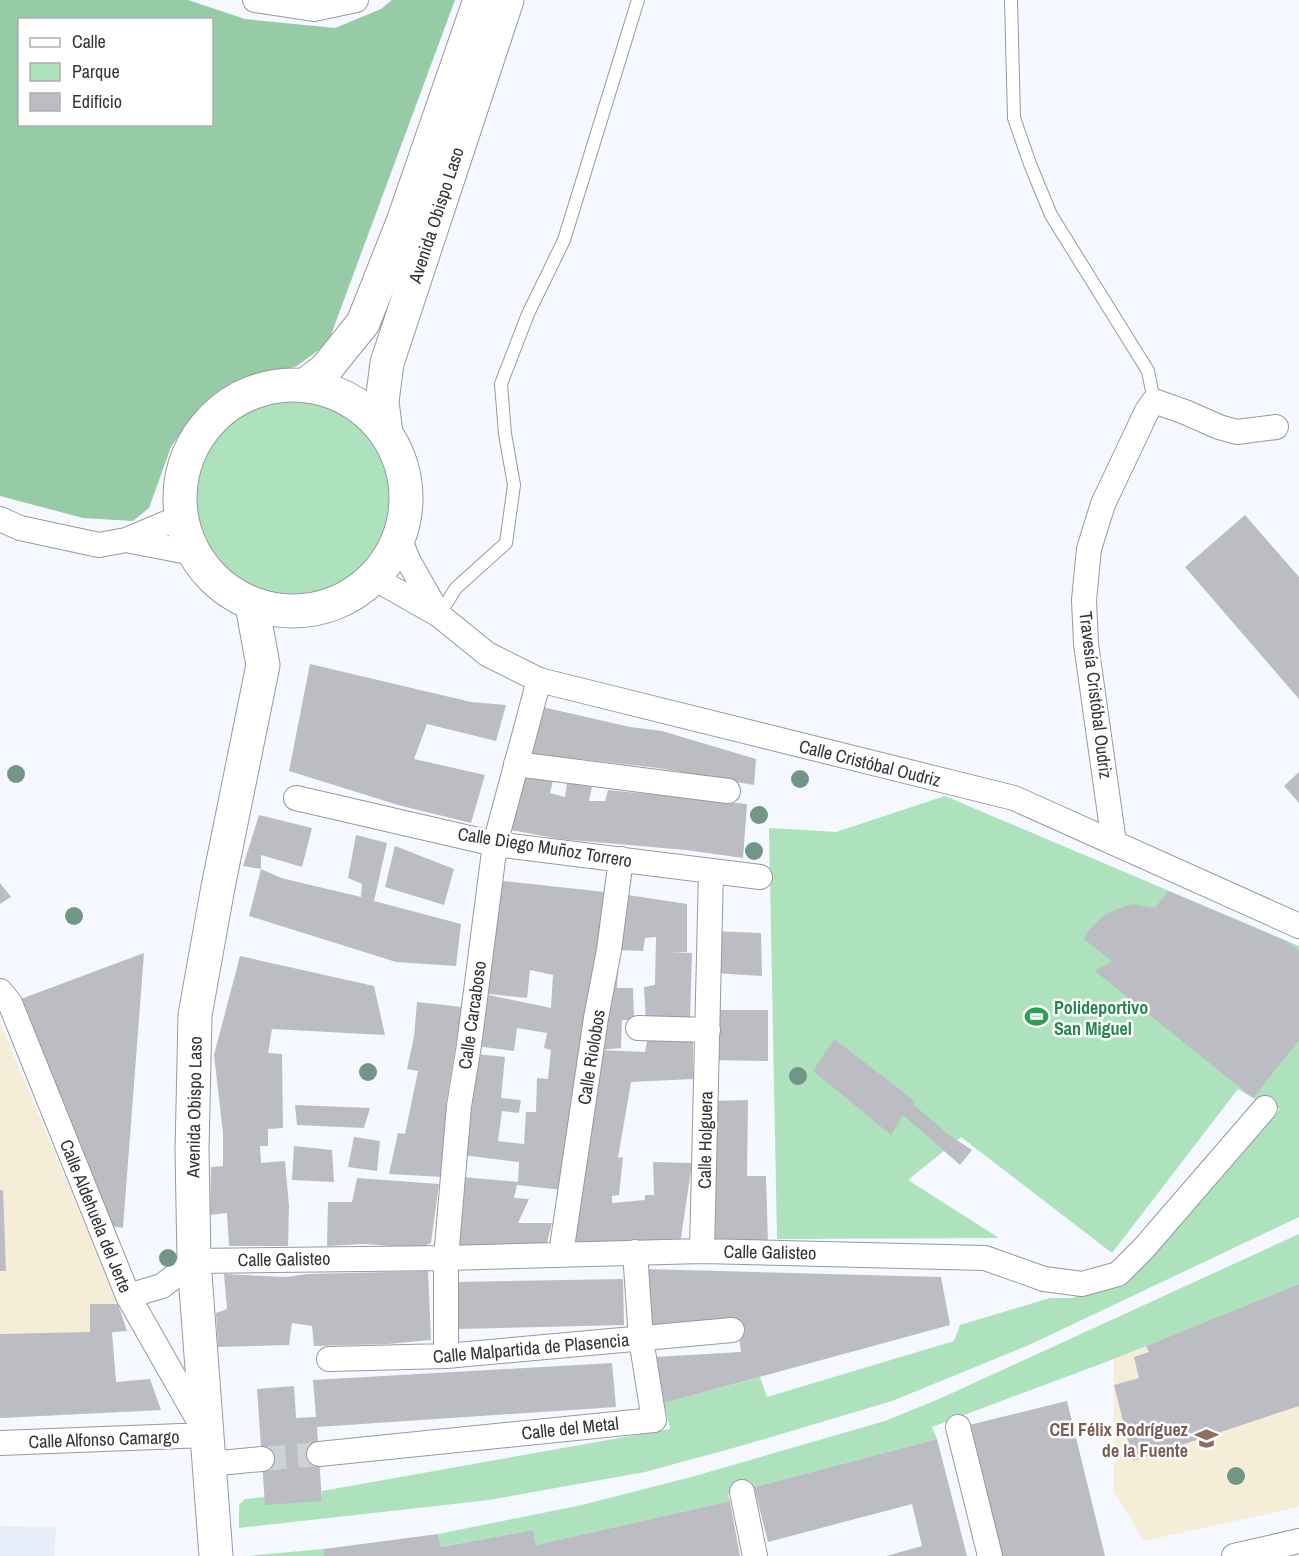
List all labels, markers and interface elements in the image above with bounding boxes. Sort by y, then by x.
legend [18,18,213,126]
text: Calle [72,29,106,54]
text: Parque [72,59,120,84]
text: Edificio [72,89,122,114]
street label: Avenida Obispo Laso [402,144,470,287]
street label: Travesía Cristóbal Oudriz [1073,610,1119,780]
street label: Calle Cristóbal Oudriz [797,733,943,793]
street label: Calle Diego Muñoz Torrero [456,821,634,873]
street label: Calle Carcaboso [452,959,492,1071]
place label: Polideportivo San Miguel [1054,995,1148,1041]
sports icon: Polideportivo San Miguel [1023,1004,1049,1030]
street label: Calle Riolobos [571,1008,611,1106]
street label: Avenida Obispo Laso [180,1036,208,1179]
street label: Calle Holguera [692,1091,718,1189]
street label: Calle Aldehuela del Jerte [54,1136,138,1296]
street label: Calle Galisteo [723,1239,817,1265]
street label: Calle Galisteo [237,1246,331,1272]
street label: Calle Malpartida de Plasencia [432,1327,630,1369]
street label: Calle del Metal [520,1410,620,1446]
place label: CEI Félix Rodríguez de la Fuente [1049,1417,1189,1463]
street label: Calle Alfonso Camargo [28,1424,180,1454]
school or university icon: CEI Félix Rodríguez de la Fuente [1193,1426,1219,1452]

